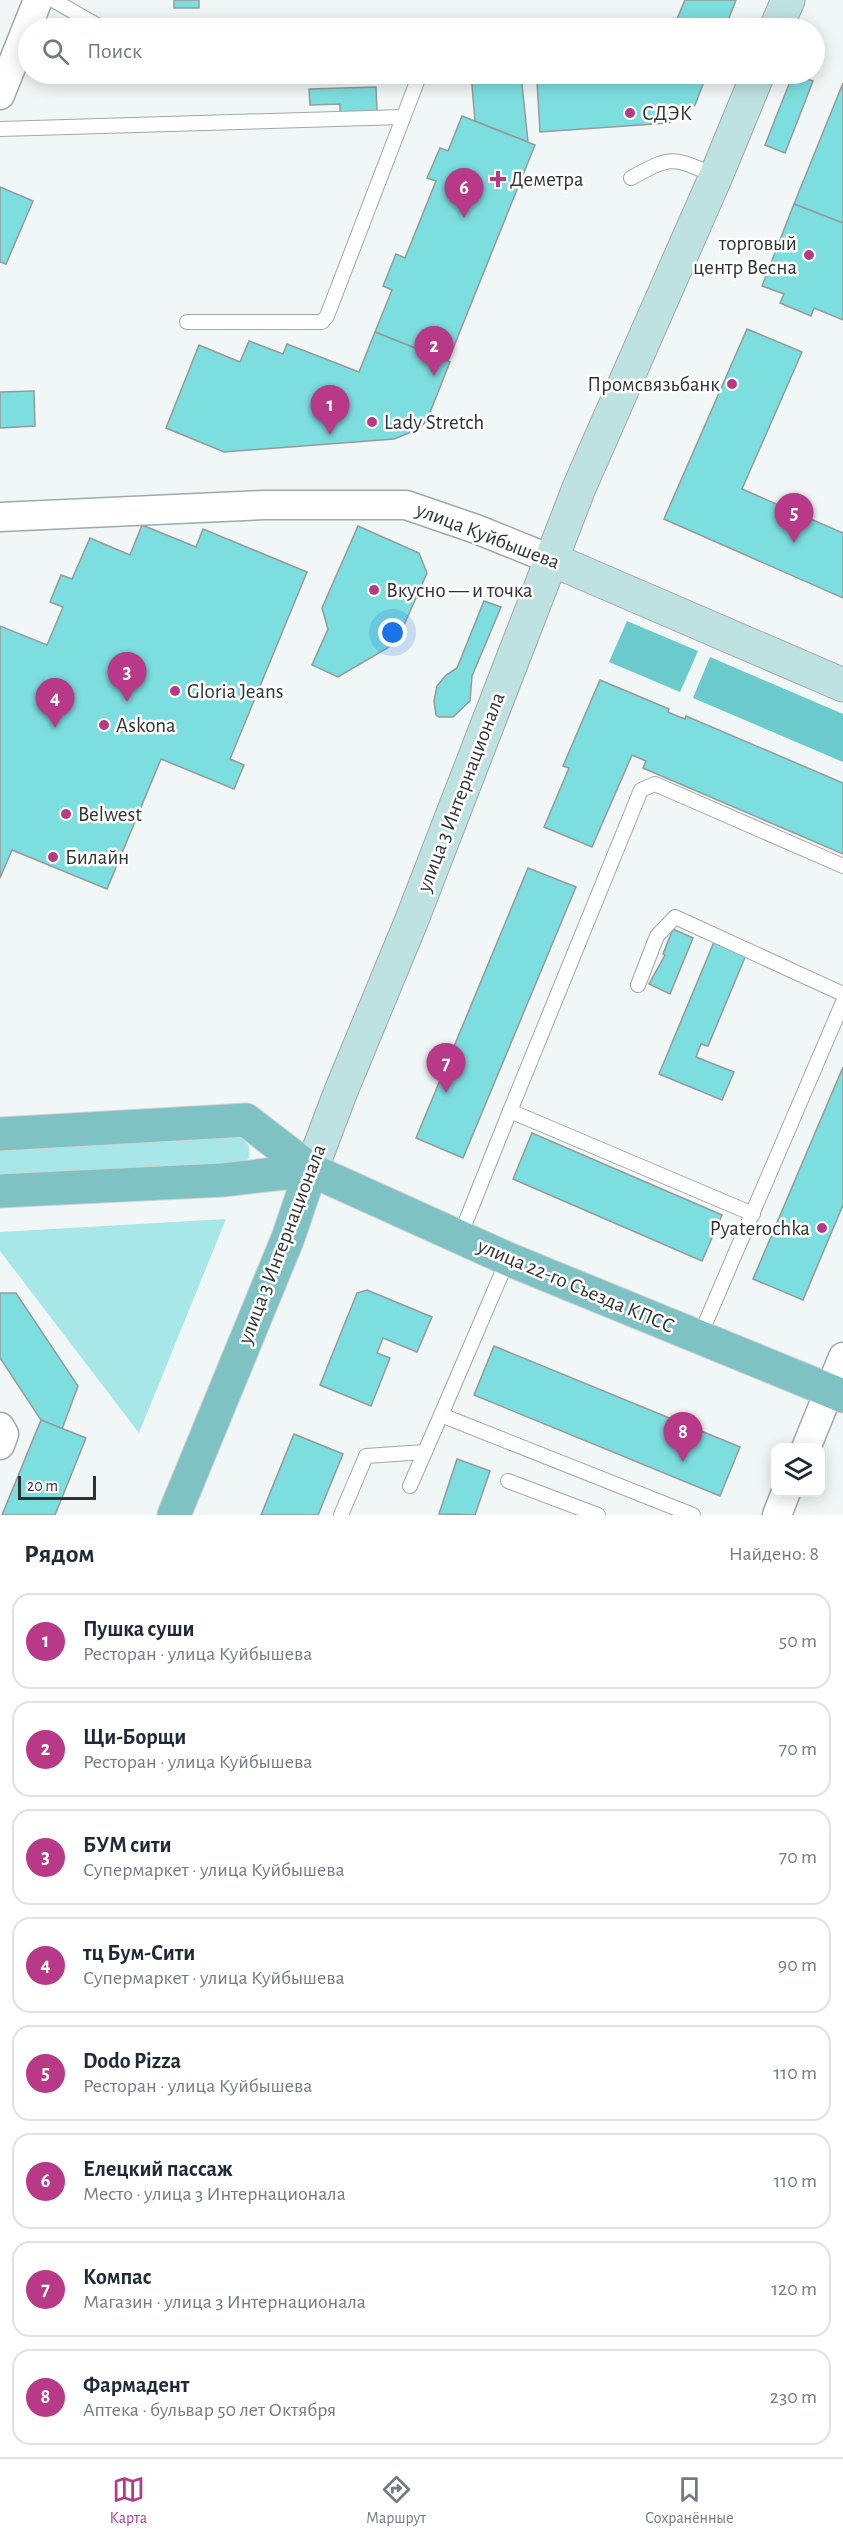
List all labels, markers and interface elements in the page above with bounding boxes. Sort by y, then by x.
search box [18,18,825,84]
icon: search [39,35,72,68]
text: Поиск [87,40,142,62]
place label: СДЭК [642,103,692,124]
marker: СДЭК [623,106,637,120]
pin: 6 [444,168,484,218]
place label: Деметра [510,169,584,190]
marker: Деметра [491,172,505,186]
place label: торговый центр Весна [693,233,797,278]
marker: торговый центр Весна [802,248,816,262]
pin: 2 [414,326,454,376]
place label: Промсвязьбанк [587,374,720,395]
marker: Промсвязьбанк [725,377,739,391]
pin: 1 [310,386,350,435]
place label: Lady Stretch [384,412,484,433]
marker: Lady Stretch [365,415,379,429]
pin: 5 [774,494,814,543]
street label: улица Куйбышева [412,499,563,573]
place label: Вкусно — и точка [386,580,533,601]
marker: Вкусно — и точка [367,583,381,597]
your location [378,618,407,647]
pin: 3 [108,652,146,702]
pin: 4 [36,678,74,728]
place label: Gloria Jeans [187,681,284,702]
marker: Gloria Jeans [168,684,182,698]
street label: улица 3 Интернационала [413,689,509,896]
place label: Askona [116,715,176,736]
marker: Askona [97,718,111,732]
place label: Belwest [78,804,142,825]
marker: Belwest [59,807,73,821]
place label: Билайн [65,847,129,868]
marker: Билайн [46,850,60,864]
pin: 7 [426,1044,466,1093]
street label: улица 3 Интернационала [234,1141,330,1348]
place label: Pyaterochka [710,1218,810,1239]
marker: Pyaterochka [815,1221,829,1235]
street label: улица 22-го Съезда КПСС [474,1235,677,1337]
pin: 8 [664,1412,702,1462]
map controls [771,1443,825,1497]
button: layers [771,1443,825,1497]
scale bar [18,1473,96,1500]
text: 20 m [27,1478,58,1494]
text: Рядом [24,1541,95,1567]
text: Найдено: 8 [729,1544,819,1564]
text: Пушка суши [83,1618,195,1640]
text: 1 [42,1631,49,1651]
text: 50 m [779,1631,817,1651]
text: Ресторан · улица Куйбышева [83,1644,312,1664]
text: Щи-Борщи [83,1726,186,1748]
text: 2 [41,1739,50,1759]
text: 70 m [779,1739,817,1759]
text: Ресторан · улица Куйбышева [83,1752,312,1772]
text: БУМ сити [83,1834,172,1856]
text: 3 [41,1847,50,1867]
text: 70 m [779,1847,817,1867]
text: Супермаркет · улица Куйбышева [83,1860,345,1880]
text: тц Бум-Сити [83,1942,195,1964]
text: 4 [40,1955,51,1975]
text: 90 m [778,1955,817,1975]
text: Супермаркет · улица Куйбышева [83,1968,345,1988]
text: Dodo Pizza [83,2050,181,2072]
text: 5 [41,2063,50,2083]
text: 110 m [773,2063,817,2083]
text: Ресторан · улица Куйбышева [83,2076,312,2096]
text: Елецкий пассаж [83,2158,233,2180]
text: 6 [41,2171,50,2191]
text: 110 m [773,2171,817,2191]
text: Место · улица 3 Интернационала [83,2184,346,2204]
text: Компас [83,2266,152,2288]
text: 7 [41,2279,50,2299]
text: 120 m [771,2279,817,2299]
text: Магазин · улица 3 Интернационала [83,2292,366,2312]
text: Фармадент [83,2374,189,2396]
text: 8 [41,2387,50,2407]
text: 230 m [770,2387,817,2407]
text: Аптека · бульвар 50 лет Октября [83,2400,336,2420]
tab: Карта [109,2473,147,2528]
tab: Маршрут [366,2473,426,2528]
tab: Сохранённые [645,2473,734,2528]

